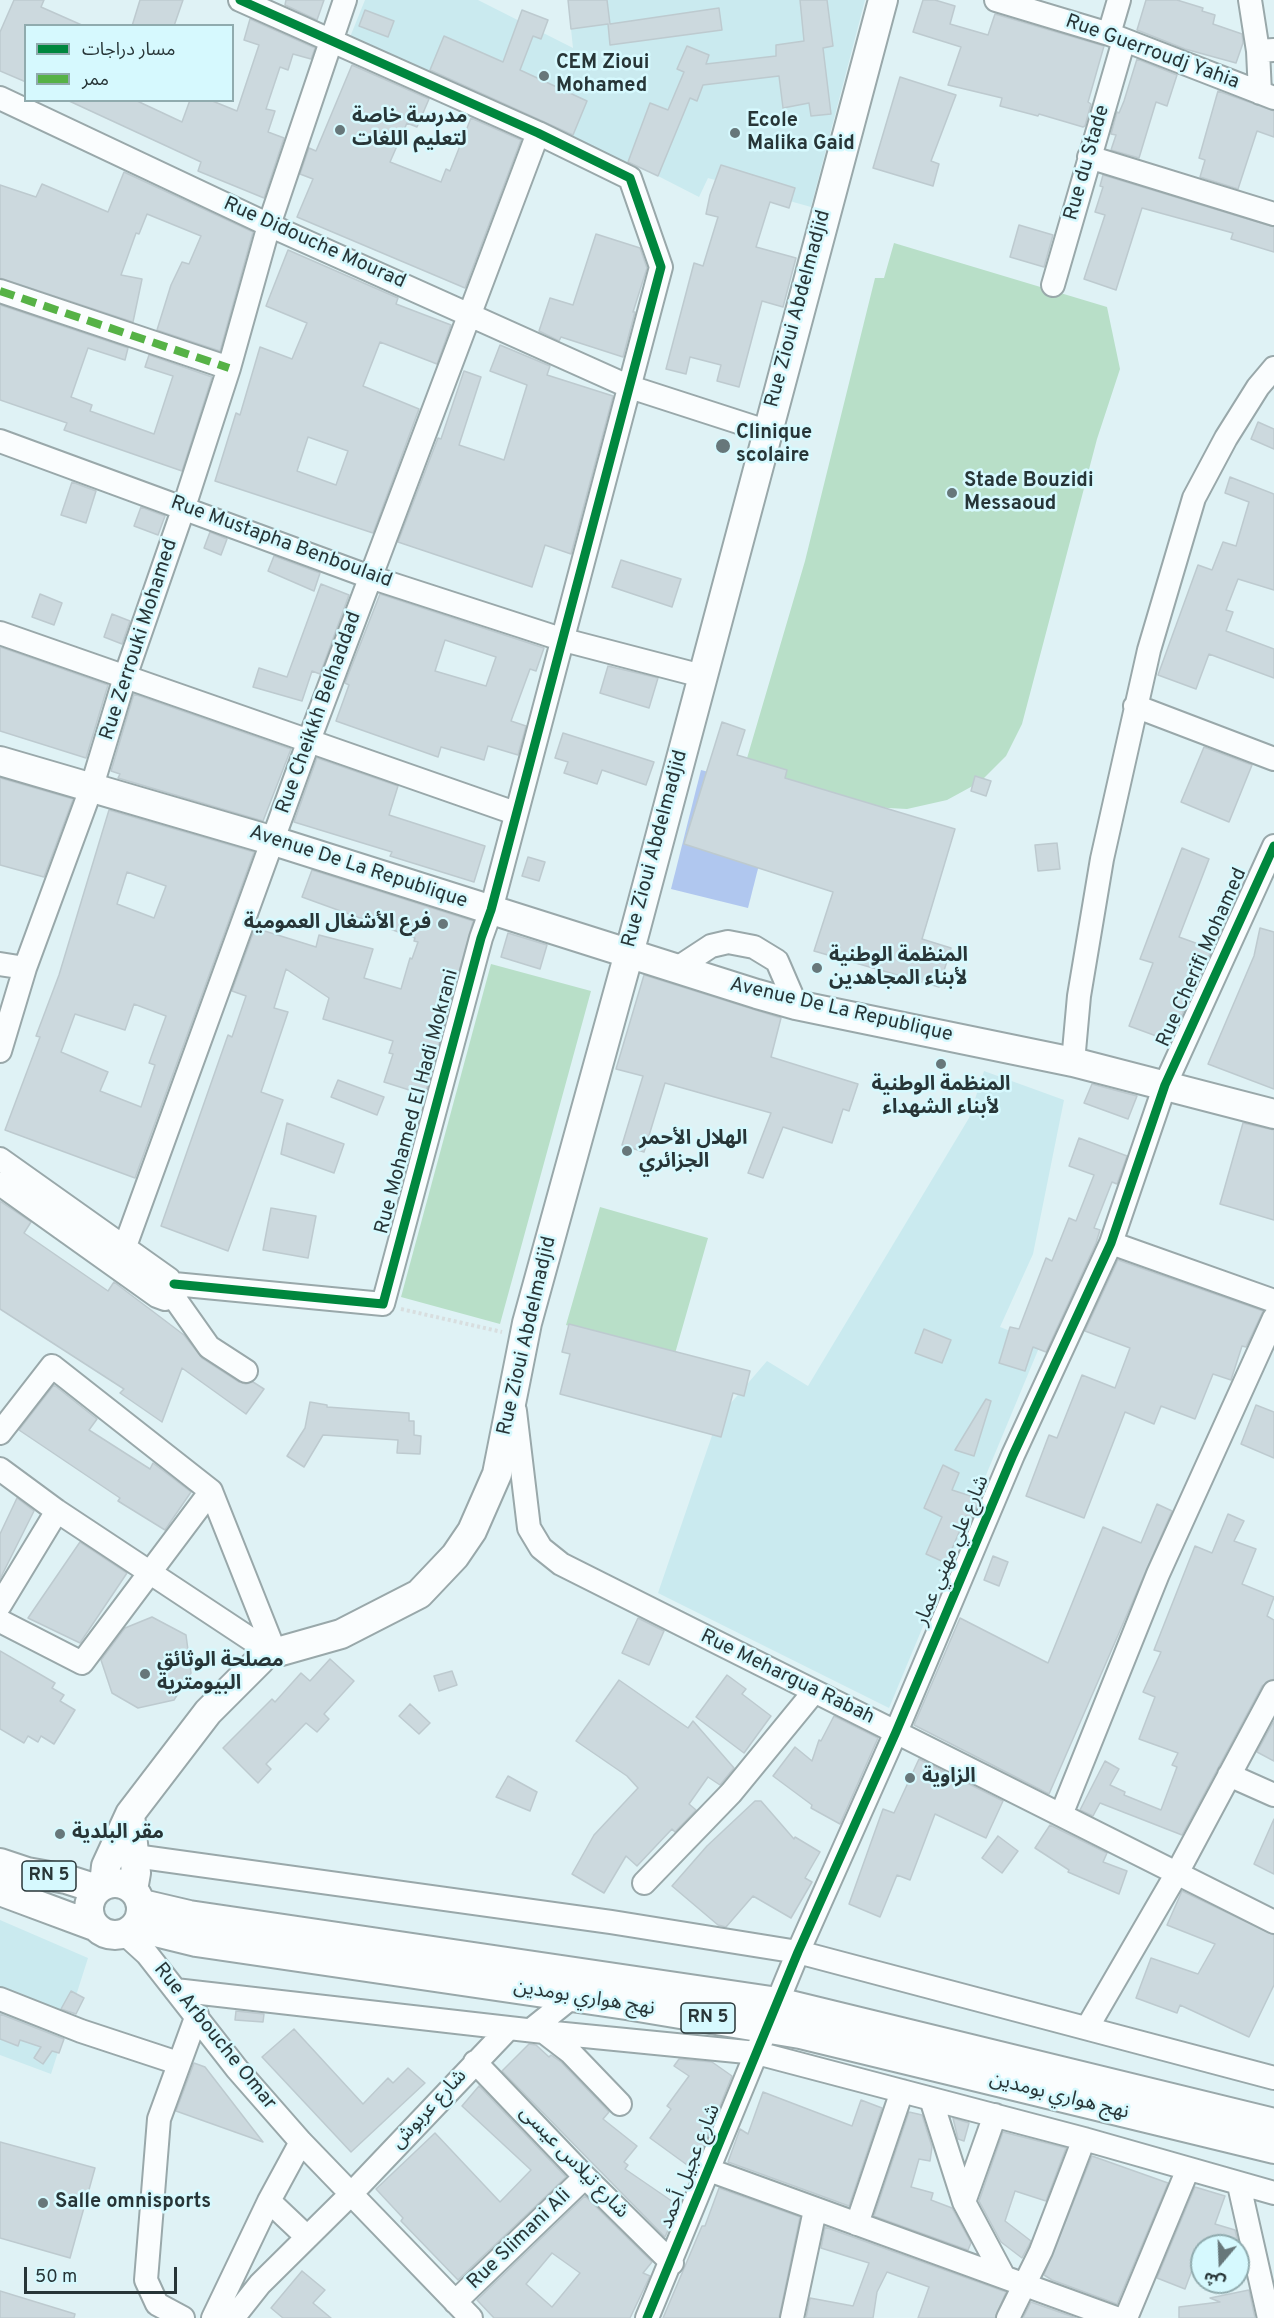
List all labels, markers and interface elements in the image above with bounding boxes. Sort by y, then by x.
street label: Rue Guerroudj Yahia [1062,10,1242,96]
legend [24,24,234,102]
text: مسار دراجات [82,39,176,62]
place label: CEM Zioui Mohamed [556,52,649,99]
text: ممر [82,69,109,92]
marker: CEM Zioui Mohamed [537,69,551,83]
street label: Rue du Stade [1060,103,1116,223]
place label: مدرسة خاصة لتعليم اللغات [352,106,467,153]
place label: Ecole Malika Gaid [747,110,855,157]
marker: مدرسة خاصة لتعليم اللغات [333,123,347,137]
marker: Ecole Malika Gaid [728,126,742,140]
street label: Rue Didouche Mourad [219,193,409,295]
street label: Rue Zioui Abdelmadjid [761,208,837,410]
place label: Clinique scolaire [736,422,812,469]
marker: Clinique scolaire [714,437,732,455]
place label: Stade Bouzidi Messaoud [964,470,1094,517]
marker: Stade Bouzidi Messaoud [945,486,959,500]
street label: Rue Mustapha Benboulaid [167,492,395,594]
street label: Rue Zerrouki Mohamed [96,536,184,744]
street label: Rue Cheikkh Belhaddad [272,609,368,817]
street label: Rue Zioui Abdelmadjid [618,748,694,950]
street label: Avenue De La Republique [246,821,470,915]
street label: Rue Cherifi Mohamed [1153,865,1253,1051]
place label: فرع الأشغال العمومية [244,912,431,936]
marker: فرع الأشغال العمومية [436,917,450,931]
place label: المنظمة الوطنية لأبناء المجاهدين [829,945,968,992]
marker: المنظمة الوطنية لأبناء المجاهدين [810,961,824,975]
street label: Rue Mohamed El Hadi Mokrani [371,967,465,1237]
street label: Avenue De La Republique [727,974,955,1048]
marker: المنظمة الوطنية لأبناء الشهداء [934,1057,948,1071]
place label: المنظمة الوطنية لأبناء الشهداء [872,1074,1010,1121]
place label: الهلال الأحمر الجزائري [639,1128,747,1175]
marker: الهلال الأحمر الجزائري [620,1144,634,1158]
street label: Rue Zioui Abdelmadjid [493,1234,563,1438]
street label: شارع علي مهني عمار [911,1472,995,1630]
street label: Rue Mehargua Rabah [696,1625,878,1731]
place label: مصلحة الوثائق البيومترية [157,1650,284,1697]
marker: مصلحة الوثائق البيومترية [138,1667,152,1681]
place label: الزاوية [922,1766,976,1790]
marker: الزاوية [903,1771,917,1785]
place label: مقر البلدية [72,1822,164,1846]
marker: مقر البلدية [53,1827,67,1841]
road number: RN 5 [22,1861,76,1891]
street label: Rue Arbouche Omar [147,1959,281,2115]
street label: نهج هواري بومدين [512,1976,656,2022]
road number: RN 5 [681,2003,735,2033]
street label: شارع عربوش [387,2065,473,2155]
street label: نهج هواري بومدين [987,2068,1131,2126]
street label: شارع عجيل أحمد [655,2101,727,2233]
street label: شارع تيلاس عيسى [513,2102,633,2224]
street label: Rue Slimani Ali [463,2185,577,2295]
place label: Salle omnisports [55,2191,211,2215]
marker: Salle omnisports [36,2196,50,2210]
north arrow [1190,2234,1250,2294]
scale bar [27,2255,180,2293]
text: 50 m [35,2266,77,2289]
text: ش [1201,2266,1228,2292]

